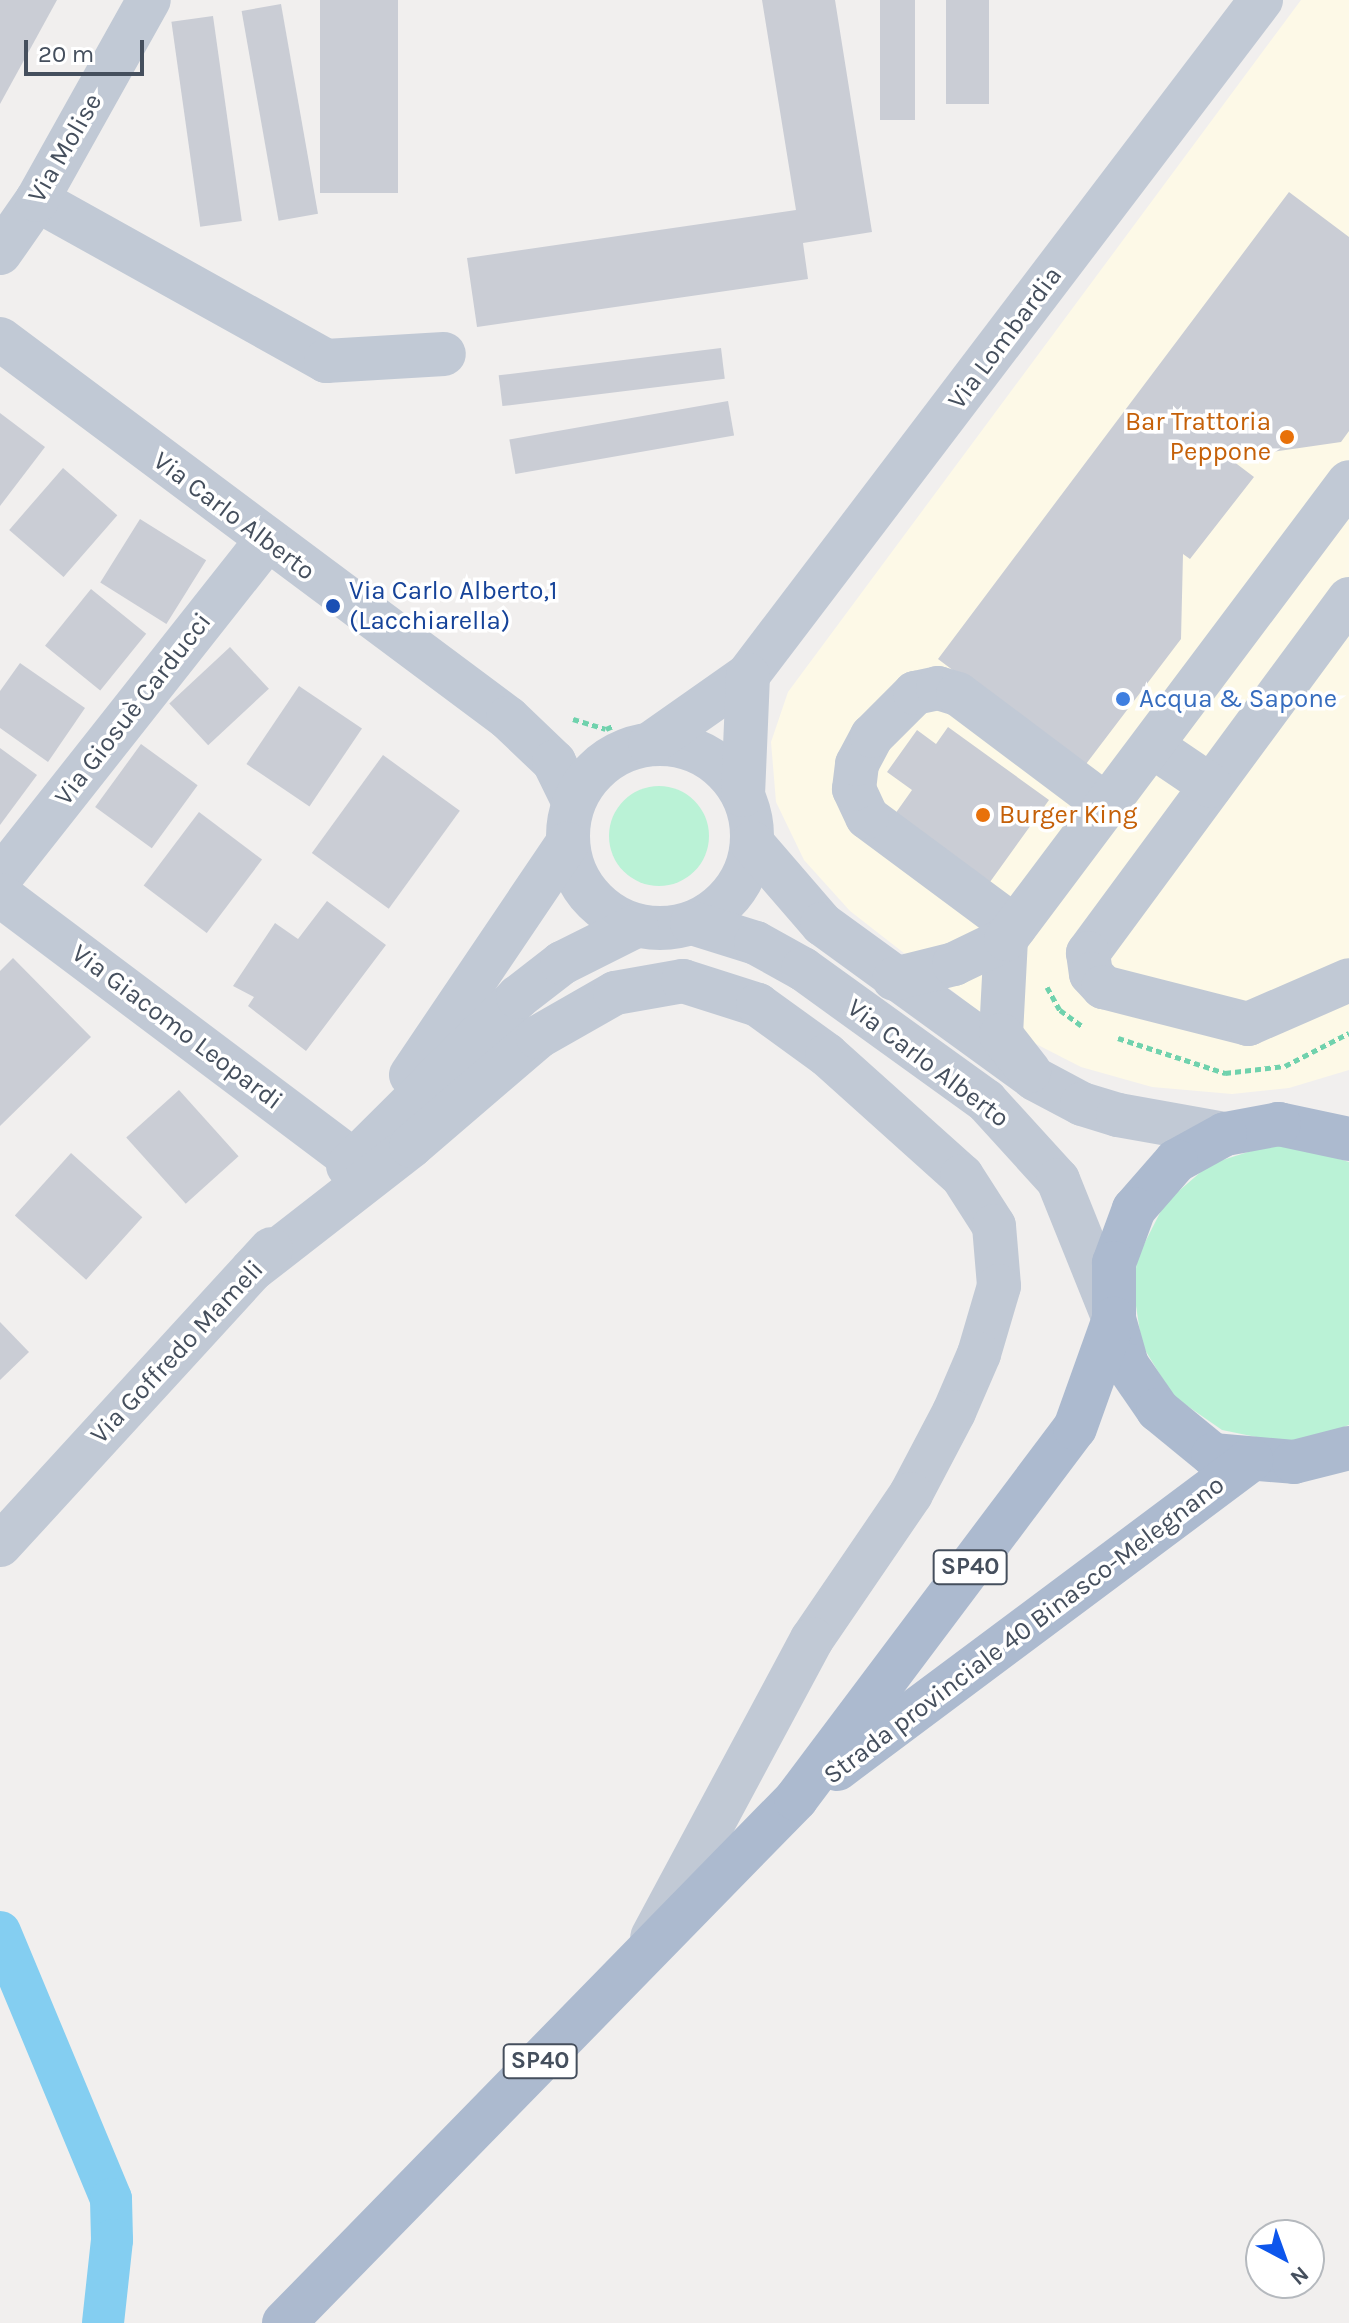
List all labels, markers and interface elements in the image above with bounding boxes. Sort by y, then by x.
scale bar [28,24,148,74]
text: 20 m [38,40,94,68]
street label: Via Molise [21,88,109,208]
street label: Via Lombardia [941,261,1069,415]
place label: Bar Trattoria Peppone [1125,406,1271,468]
marker: Bar Trattoria Peppone [1278,428,1296,446]
street label: Via Carlo Alberto [147,445,321,587]
place label: Via Carlo Alberto,1 (Lacchiarella) [349,575,558,636]
marker: Via Carlo Alberto,1 (Lacchiarella) [324,597,342,615]
street label: Via Giosuè Carducci [48,606,218,812]
place label: Acqua & Sapone [1139,683,1337,715]
marker: Acqua & Sapone [1114,690,1132,708]
place label: Burger King [999,799,1137,831]
marker: Burger King [974,806,992,824]
street label: Via Giacomo Leopardi [65,938,289,1116]
street label: Via Carlo Alberto [841,992,1015,1134]
street label: Via Goffredo Mameli [84,1254,270,1450]
street label: Strada provinciale 40 Binasco-Melegnano [817,1469,1231,1791]
road number: SP40 [932,1547,1008,1587]
road number: SP40 [502,2041,578,2081]
north arrow [1245,2219,1325,2299]
text: N [1285,2261,1314,2291]

